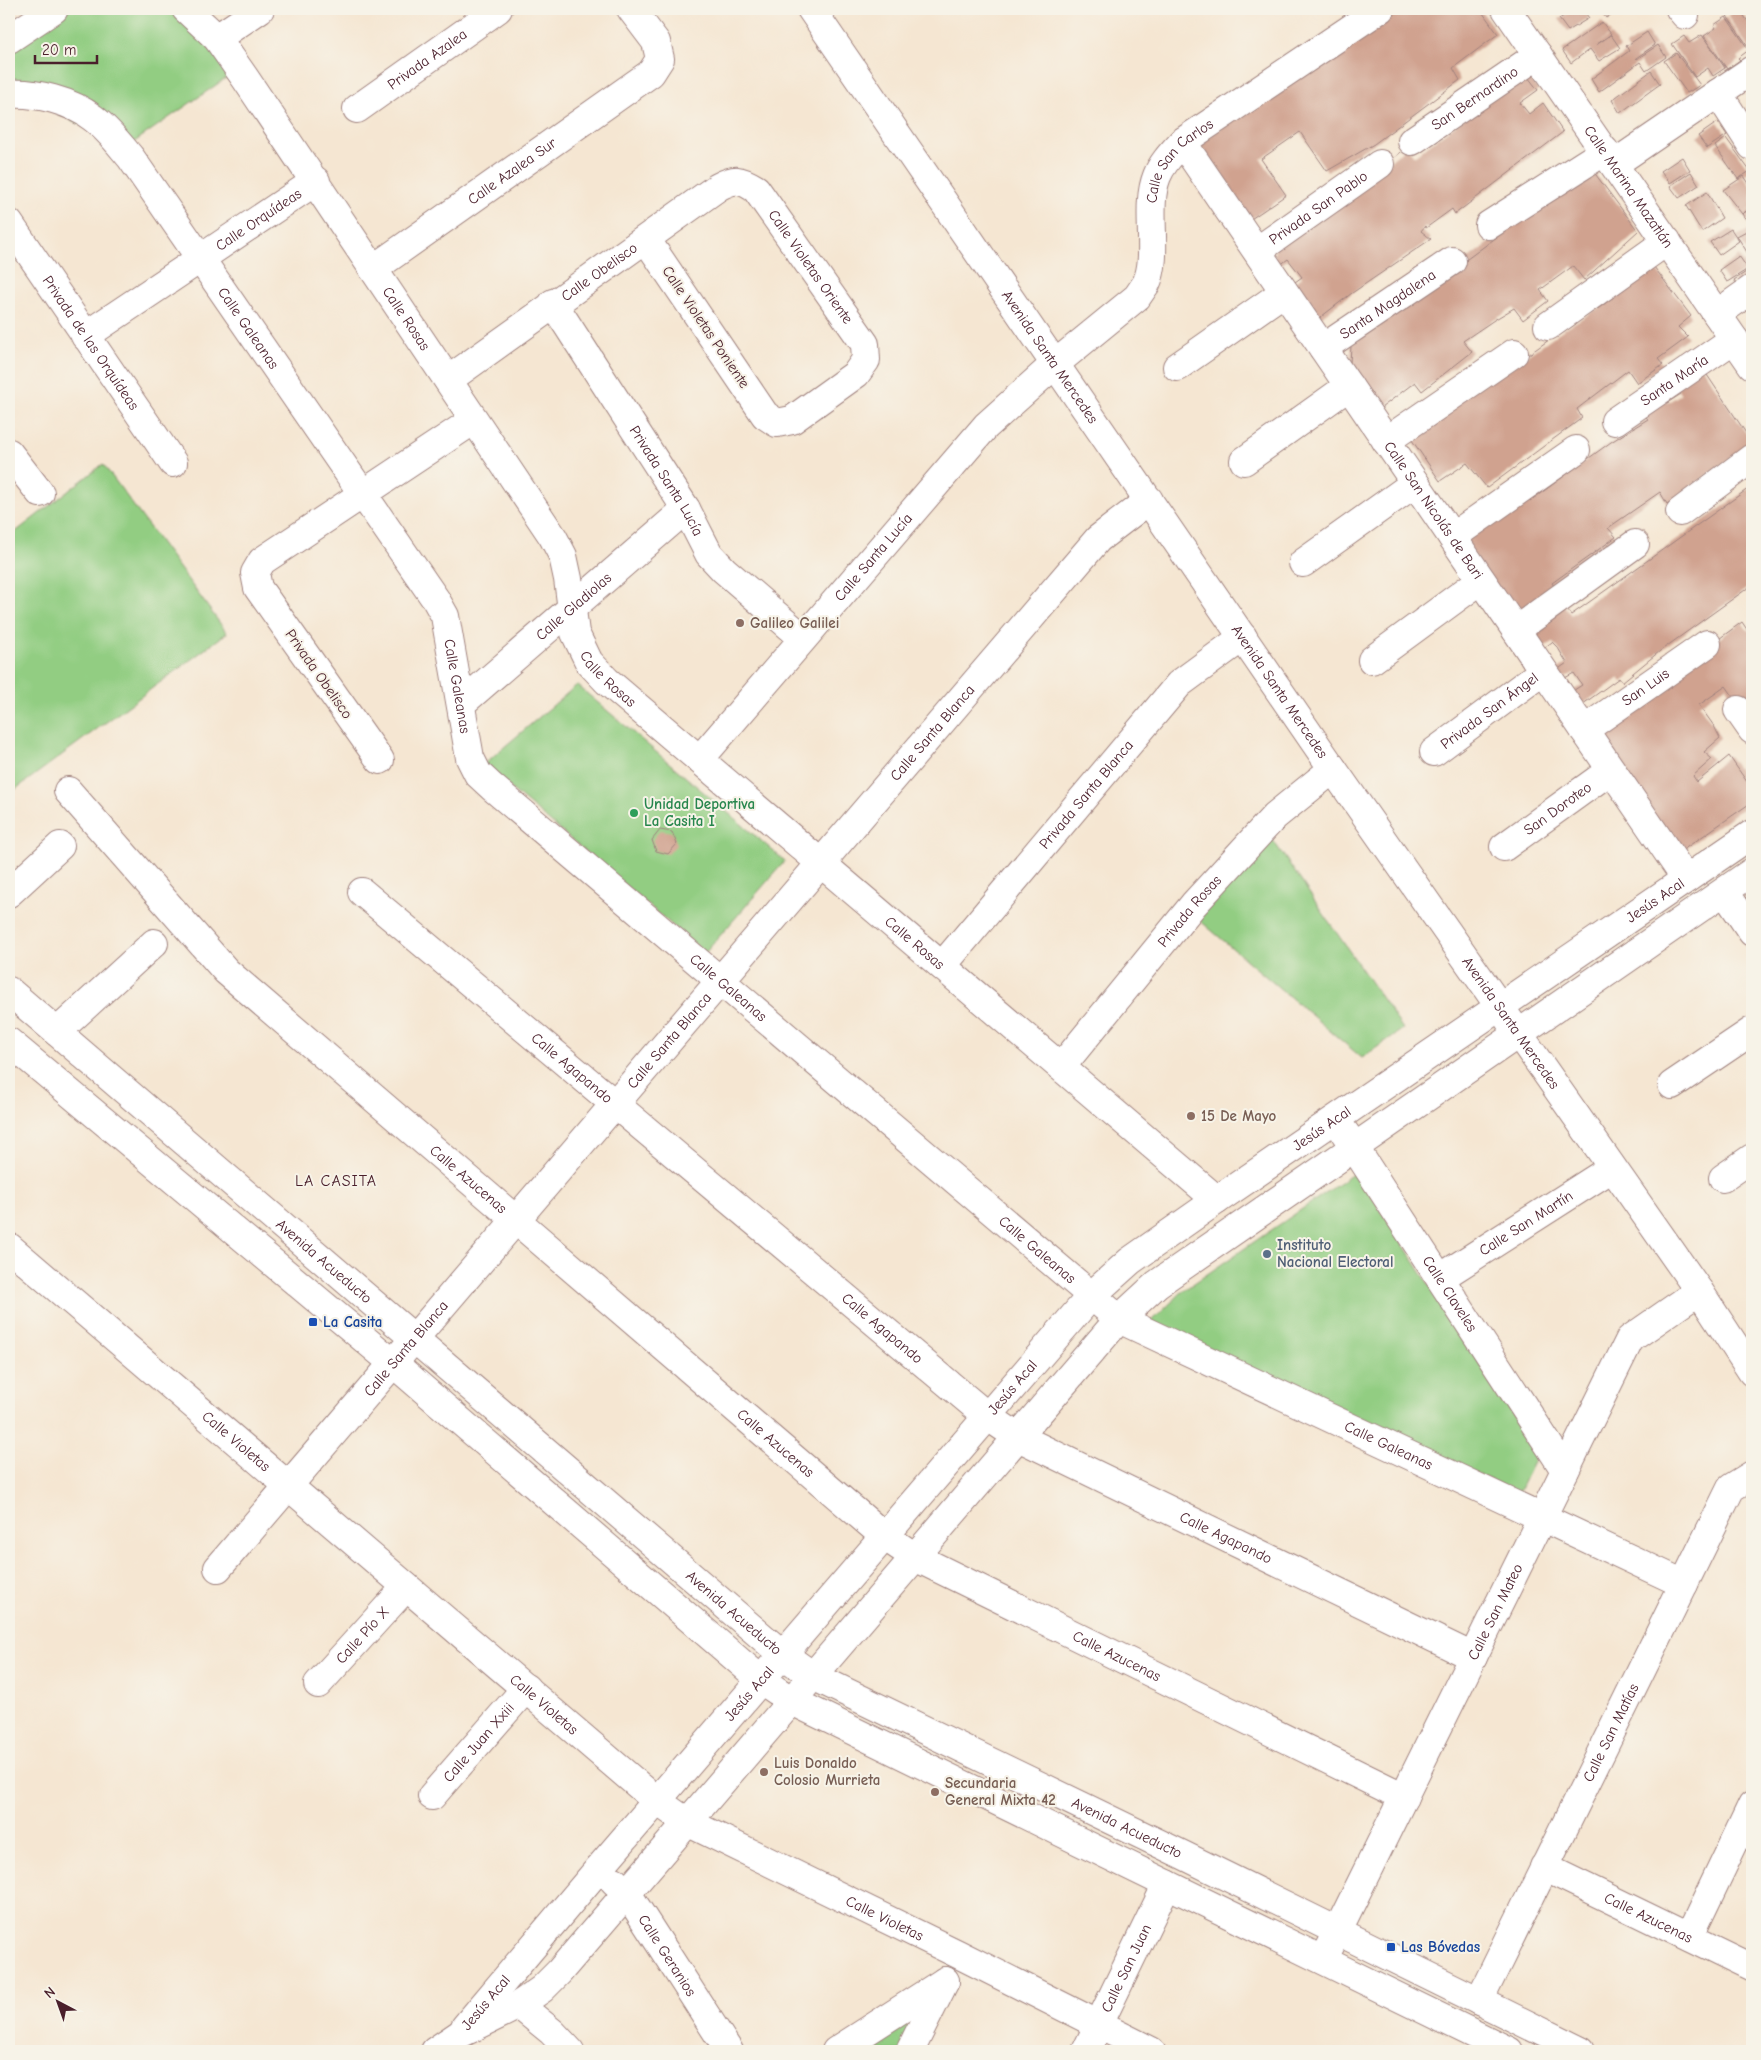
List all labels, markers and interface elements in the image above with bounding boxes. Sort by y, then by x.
street label: Privada Azalea [384,25,470,94]
scale bar [35,32,98,64]
text: 20 m [42,41,76,59]
street label: San Bernardino [1428,62,1522,134]
street label: Calle San Carlos [1143,115,1217,204]
street label: Calle Marina Mazatlán [1580,122,1677,251]
street label: Calle Azalea Sur [464,134,560,208]
street label: Privada San Pablo [1266,167,1371,249]
street label: Calle Orquídeas [212,184,305,255]
street label: Calle Violetas Oriente [764,206,857,328]
street label: Calle Obelisco [558,238,641,305]
street label: Calle Violetas Poniente [658,262,754,392]
street label: Santa Magdalena [1336,266,1439,343]
street label: Privada de las Orquídeas [39,272,143,413]
street label: Calle Rosas [379,283,434,354]
street label: Calle Galeanas [214,284,283,372]
street label: Avenida Santa Mercedes [998,287,1102,427]
street label: Santa María [1637,350,1712,410]
street label: Privada Santa Lucía [626,422,707,539]
street label: Calle San Nicolás de Bari [1380,438,1487,583]
street label: Calle Santa Lucía [831,509,916,605]
street label: Calle Gladiolas [532,569,615,644]
place label: Galileo Galilei [750,614,839,632]
marker: Galileo Galilei [734,617,746,629]
street label: Avenida Santa Mercedes [1228,621,1332,762]
street label: Privada Obelisco [281,626,357,722]
street label: Calle Galeanas [440,638,474,735]
street label: Calle Rosas [576,648,640,711]
street label: San Luis [1618,664,1673,710]
street label: Privada San Ángel [1437,669,1542,753]
street label: Calle Santa Blanca [886,681,978,784]
street label: Privada Santa Blanca [1035,736,1137,853]
street label: San Doroteo [1520,778,1595,839]
place label: Unidad Deportiva La Casita I [644,795,755,830]
marker: Unidad Deportiva La Casita I [628,807,640,819]
street label: Privada Rosas [1154,871,1225,951]
street label: Jesús Acal [1623,874,1688,926]
street label: Calle Rosas [881,912,948,973]
street label: Calle Galeanas [686,950,771,1025]
street label: Avenida Santa Mercedes [1458,953,1564,1093]
street label: Calle Santa Blanca [623,989,715,1092]
street label: Calle Agapando [528,1029,616,1107]
street label: Jesús Acal [1289,1102,1354,1155]
place label: 15 De Mayo [1201,1107,1277,1125]
marker: 15 De Mayo [1185,1110,1197,1122]
street label: Calle Azucenas [426,1141,511,1217]
district label: LA CASITA [295,1172,377,1190]
street label: Calle San Martín [1476,1186,1576,1260]
street label: Calle Galeanas [995,1212,1079,1287]
street label: Avenida Acueducto [272,1215,376,1307]
place label: Instituto Nacional Electoral [1277,1236,1393,1271]
marker: Instituto Nacional Electoral [1261,1248,1273,1260]
street label: Calle Claveles [1419,1252,1481,1335]
street label: Calle Agapando [838,1289,927,1367]
street label: Calle Santa Blanca [360,1297,452,1400]
place label: La Casita [323,1313,383,1331]
marker: La Casita [307,1316,319,1328]
street label: Jesús Acal [984,1356,1041,1418]
street label: Calle Azucenas [733,1405,818,1481]
street label: Calle Violetas [198,1407,274,1475]
street label: Calle Galeanas [1342,1417,1436,1474]
street label: Calle Agapando [1177,1508,1275,1568]
street label: Calle San Mateo [1464,1561,1527,1663]
street label: Avenida Acueducto [682,1567,786,1659]
street label: Calle Pío X [332,1603,393,1668]
street label: Calle Azucenas [1070,1627,1164,1685]
street label: Jesús Acal [721,1663,778,1725]
street label: Calle Violetas [506,1670,582,1739]
street label: Calle San Matías [1579,1680,1643,1785]
street label: Calle Juan Xxiii [439,1699,518,1786]
place label: Luis Donaldo Colosio Murrieta [774,1754,880,1789]
marker: Luis Donaldo Colosio Murrieta [758,1766,770,1778]
place label: Secundaria General Mixta 42 [945,1774,1056,1809]
marker: Secundaria General Mixta 42 [929,1786,941,1798]
street label: Avenida Acueducto [1069,1793,1185,1862]
street label: Calle Azucenas [1601,1889,1695,1947]
street label: Calle Violetas [843,1892,926,1945]
street label: Calle Geranios [634,1911,700,2000]
street label: Calle San Juan [1097,1921,1155,2015]
place label: Las Bóvedas [1401,1938,1480,1956]
marker: Las Bóvedas [1385,1941,1397,1953]
street label: Jesús Acal [457,1971,514,2034]
north arrow [32,1978,82,2028]
text: N [41,1983,59,2002]

